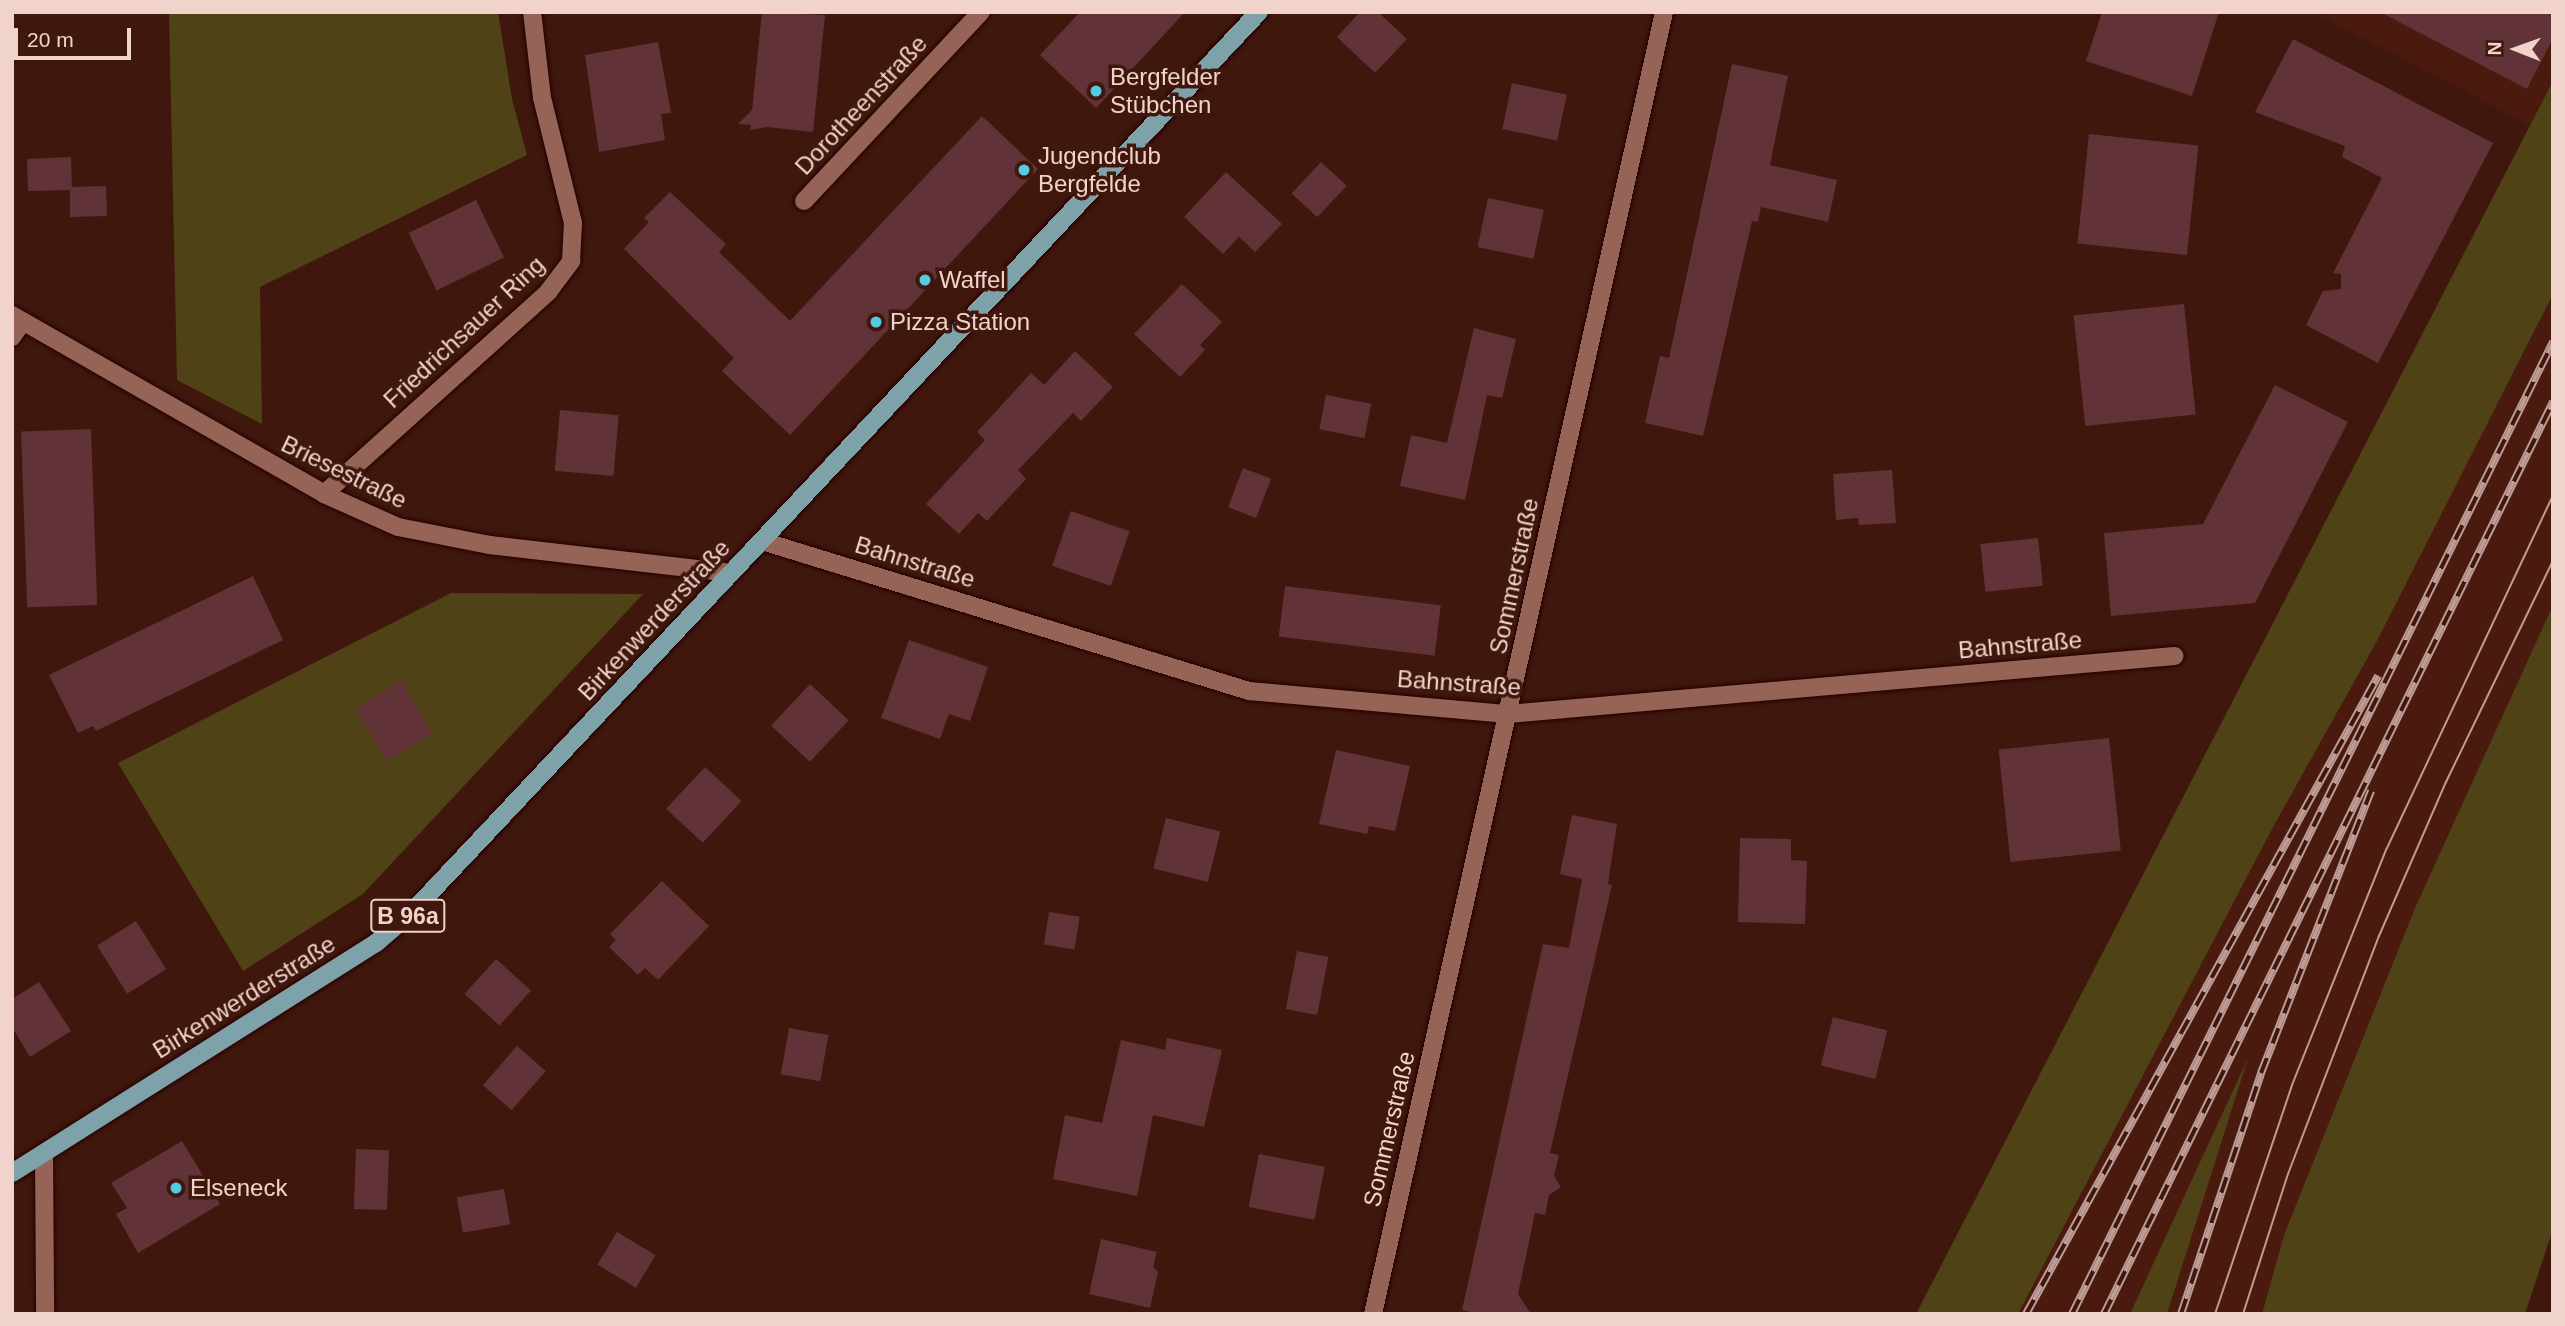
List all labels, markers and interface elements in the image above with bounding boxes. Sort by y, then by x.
scale bar [18,14,135,58]
north arrow [2481,14,2551,84]
text: 20 m [27,28,74,51]
street label: Dorotheenstraße [789,29,933,181]
text: N [2484,42,2505,56]
place label: Bergfelder Stübchen [1110,63,1221,119]
marker: Bergfelder Stübchen [1088,83,1104,99]
place label: Jugendclub Bergfelde [1038,142,1161,198]
marker: Jugendclub Bergfelde [1016,162,1032,178]
street label: Friedrichsauer Ring [378,250,550,414]
place label: Waffel [939,266,1006,294]
marker: Waffel [917,272,933,288]
place label: Pizza Station [890,308,1030,336]
marker: Pizza Station [868,314,884,330]
street label: Briesestraße [277,429,411,515]
street label: Sommerstraße [1483,495,1545,657]
street label: Bahnstraße [851,530,979,594]
street label: Birkenwerderstraße [572,534,736,706]
street label: Bahnstraße [1957,625,2083,665]
street label: Bahnstraße [1396,664,1522,702]
road number: B 96a [370,897,446,936]
street label: Birkenwerderstraße [148,929,340,1065]
street label: Sommerstraße [1357,1048,1421,1210]
place label: Elseneck [190,1174,287,1202]
marker: Elseneck [168,1180,184,1196]

